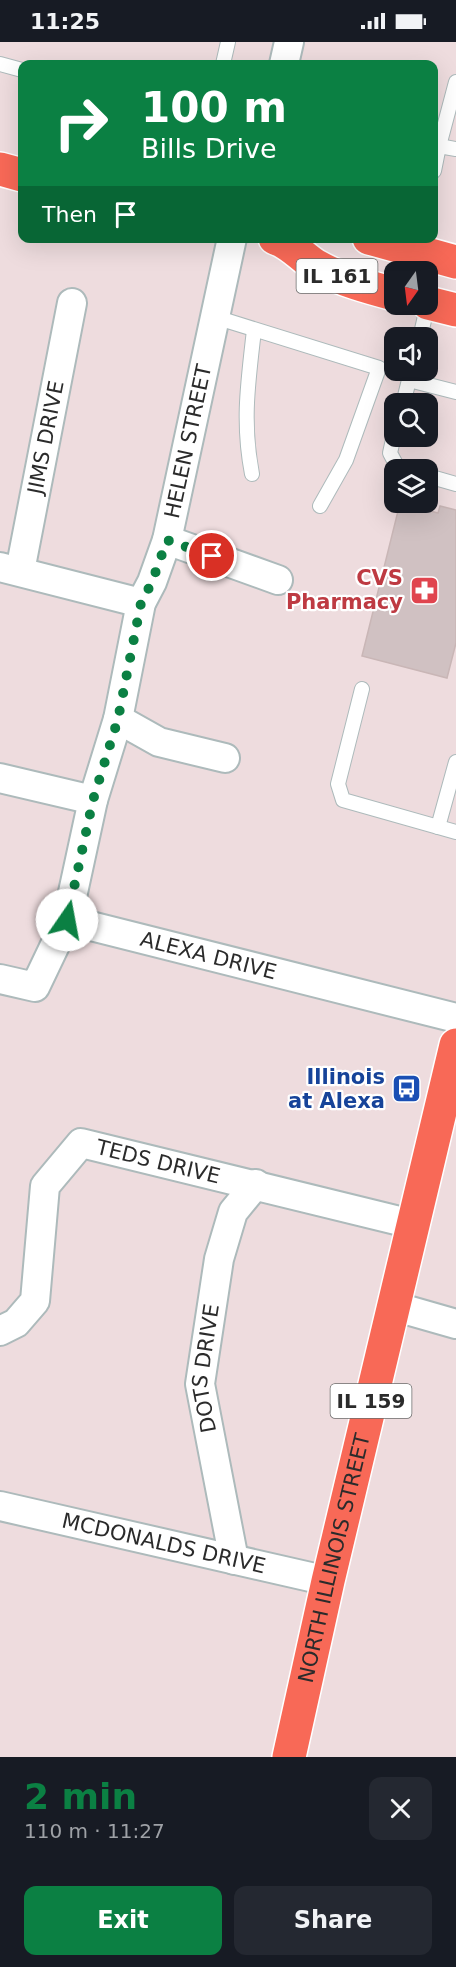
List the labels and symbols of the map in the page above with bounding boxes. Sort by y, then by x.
road number: IL 161 [296,259,378,293]
north arrow [384,261,438,315]
street label: HELEN STREET [160,362,216,520]
street label: JIMS DRIVE [23,379,69,498]
pin [186,530,237,581]
place label: CVS Pharmacy [286,566,403,614]
pharmacy icon: CVS Pharmacy [408,574,440,606]
position arrow [35,888,99,952]
street label: ALEXA DRIVE [138,927,279,984]
place label: Illinois at Alexa [288,1065,385,1113]
bus stop icon: Illinois at Alexa [390,1073,422,1105]
street label: TEDS DRIVE [93,1135,223,1189]
street label: DOTS DRIVE [188,1302,224,1435]
road number: IL 159 [330,1384,412,1418]
street label: NORTH ILLINOIS STREET [294,1431,375,1685]
street label: MCDONALDS DRIVE [60,1509,268,1578]

